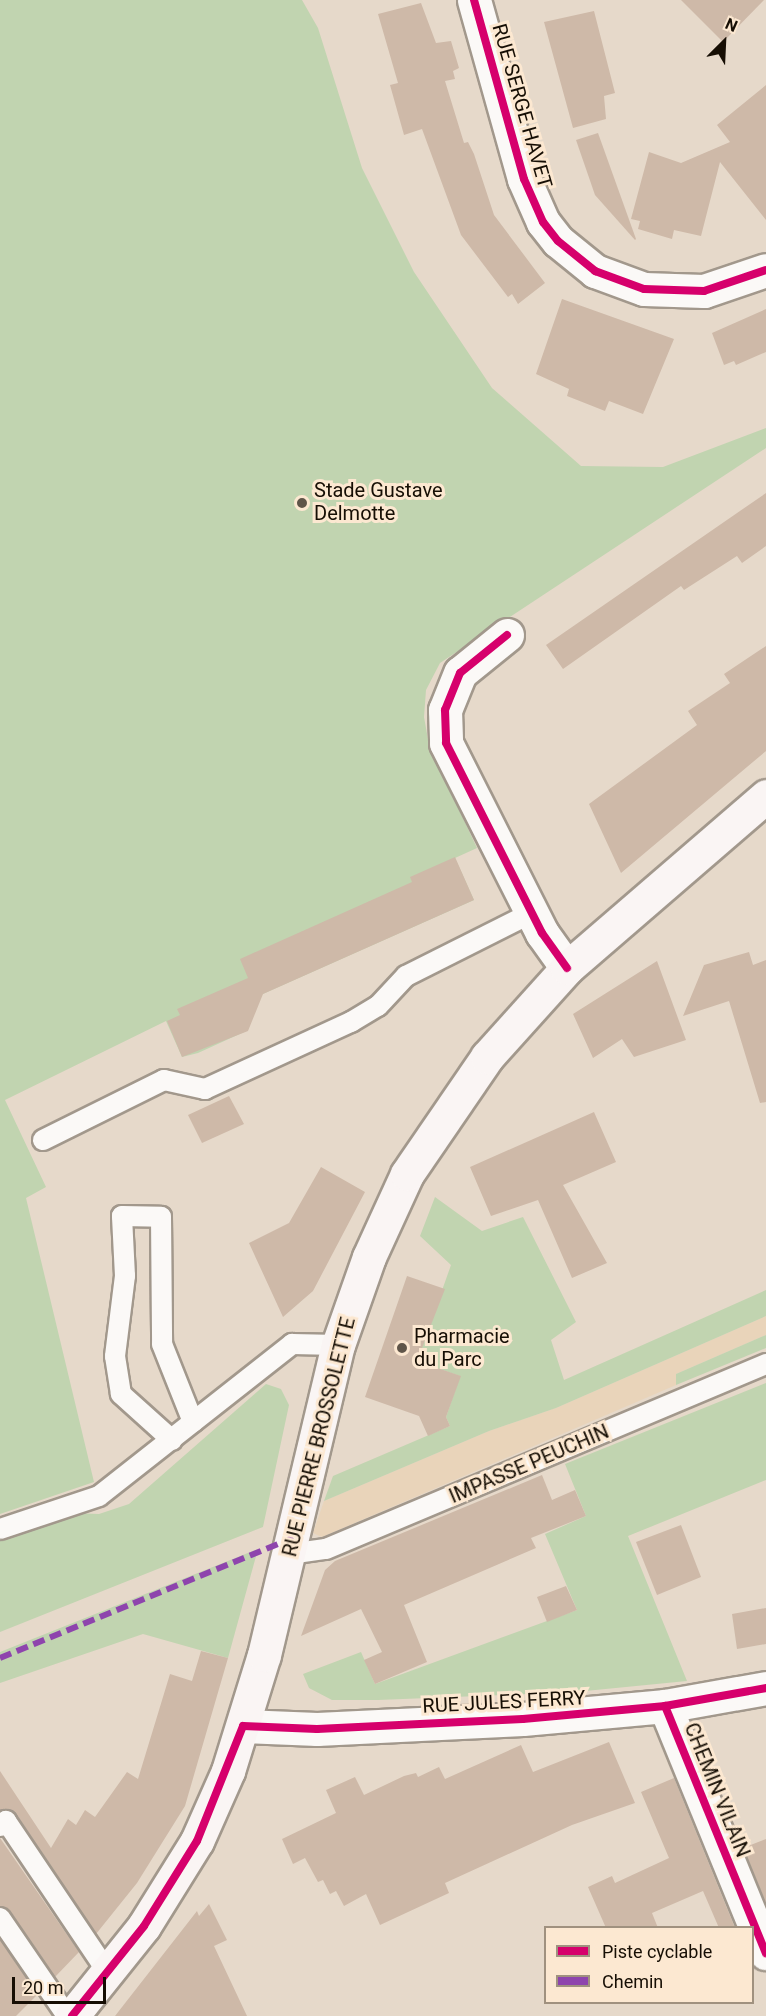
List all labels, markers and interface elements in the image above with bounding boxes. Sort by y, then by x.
north arrow [694,12,754,72]
text: N [722,14,741,36]
street label: RUE SERGE HAVET [487,21,557,191]
place label: Stade Gustave Delmotte [314,479,443,526]
marker: Stade Gustave Delmotte [295,496,309,510]
street label: RUE PIERRE BROSSOLETTE [278,1315,360,1559]
place label: Pharmacie du Parc [414,1324,510,1371]
marker: Pharmacie du Parc [395,1341,409,1355]
street label: IMPASSE PEUCHIN [445,1419,613,1509]
street label: RUE JULES FERRY [422,1686,586,1718]
street label: CHEMIN VILAIN [679,1719,755,1861]
legend [544,1926,754,2004]
text: Piste cyclable [602,1941,712,1962]
scale bar [15,1965,110,2003]
text: Chemin [602,1971,663,1992]
text: 20 m [23,1977,63,1998]

